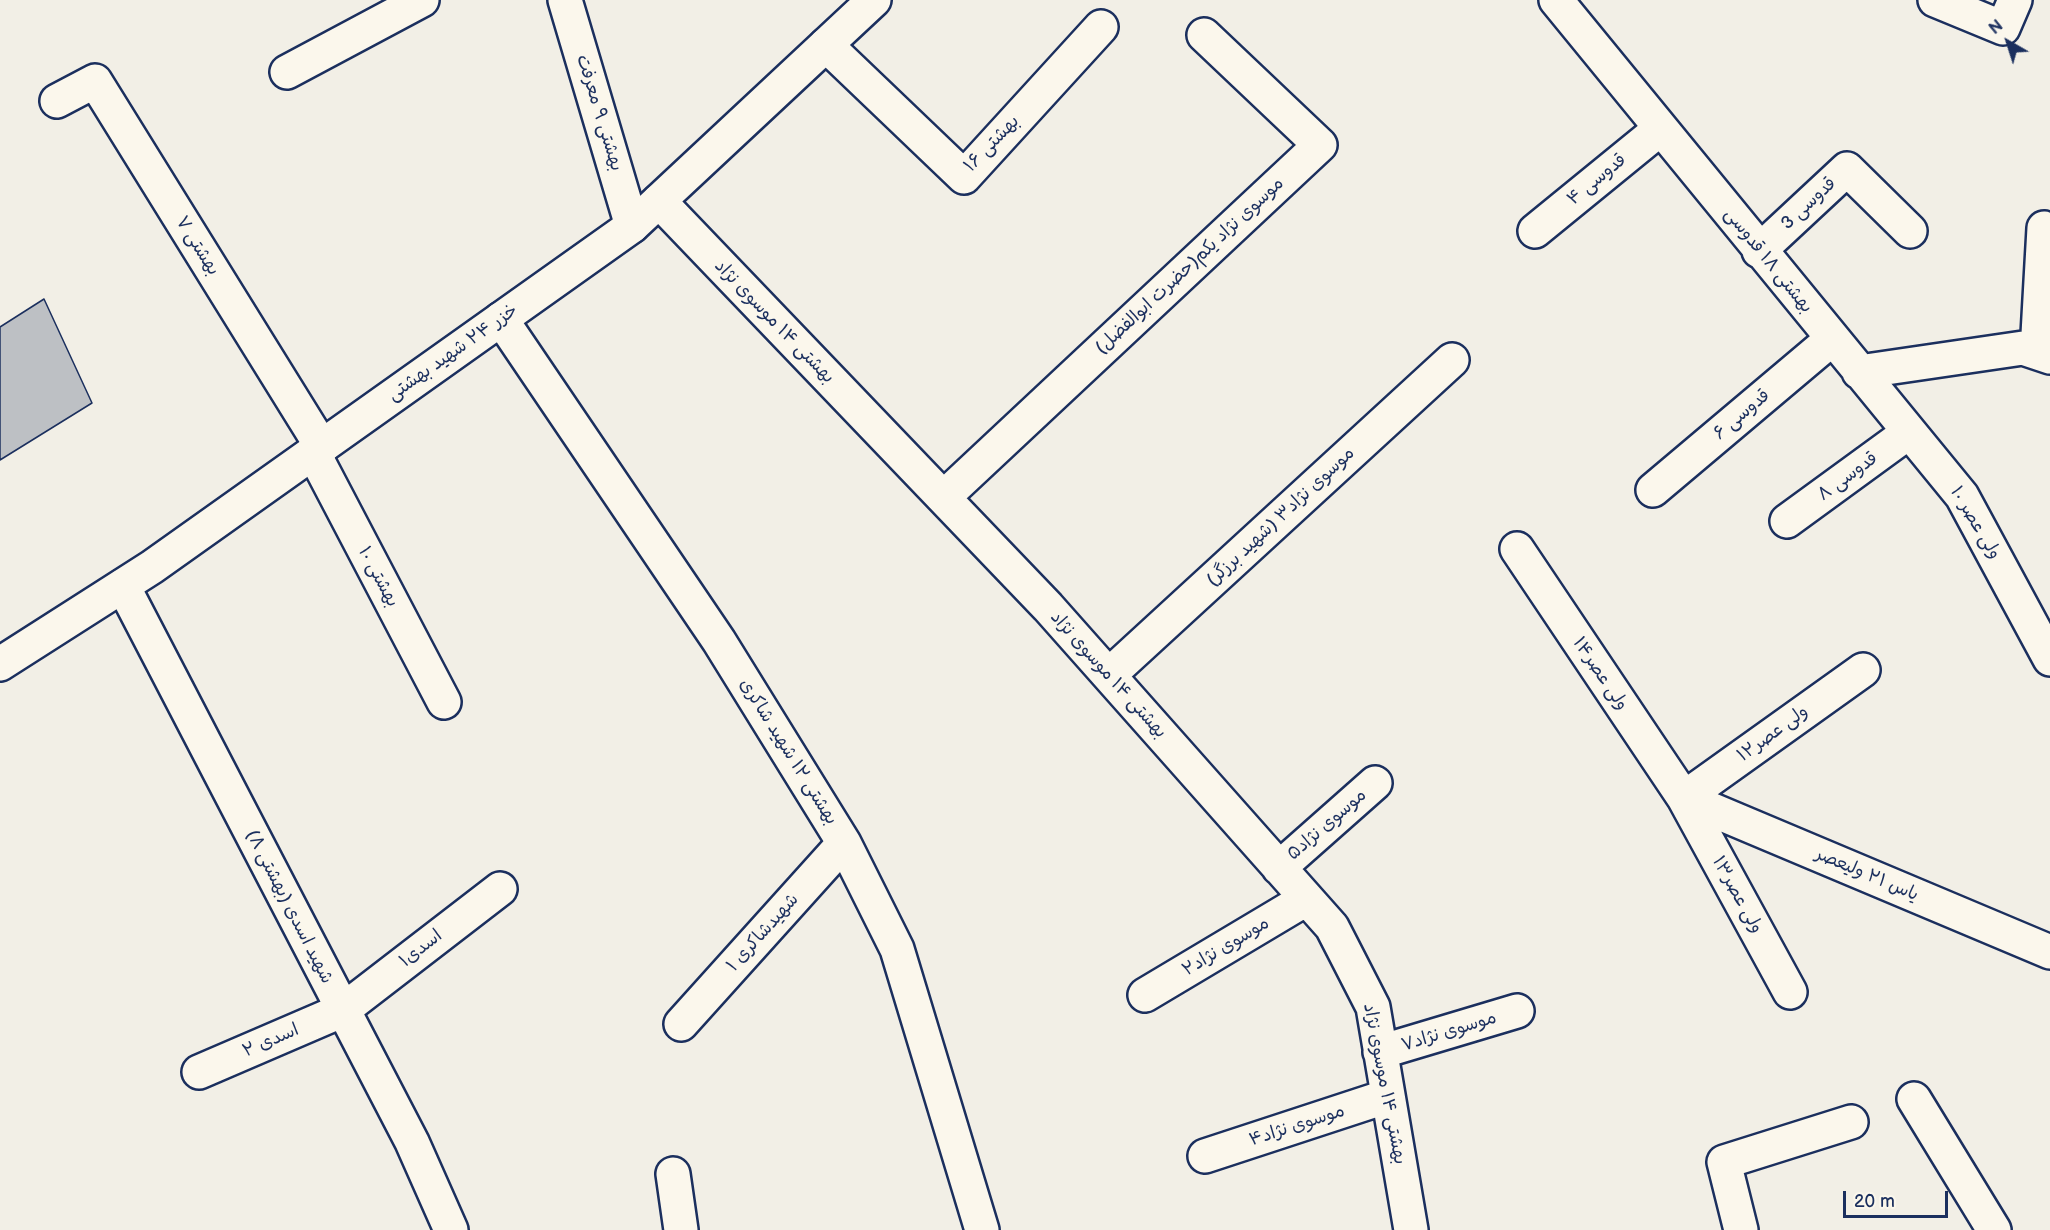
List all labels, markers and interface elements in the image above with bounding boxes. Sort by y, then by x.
north arrow [1978,12,2038,72]
text: N [1986,16,2007,39]
street label: بهشتی ۹ معرفت [571,52,627,174]
street label: بهشتی ۱۶ [960,111,1024,177]
street label: قدوسی ۴ [1563,150,1631,210]
street label: موسوی نژاد یکم(حضرت ابوالفضل) [1091,173,1289,359]
street label: قدوسی 3 [1777,173,1841,235]
street label: بهشتی ۱۸ قدوسی [1719,204,1817,318]
street label: بهشتی ۷ [170,212,224,280]
street label: بهشتی ۱۴ موسوی نژاد [709,256,839,388]
street label: خزر ۲۴ شهید بهشتی [384,300,522,406]
street label: قدوسی ۶ [1709,385,1775,445]
street label: موسوی نژاد۳ (شهید برزگر) [1203,443,1359,591]
street label: قدوسی ۸ [1814,448,1882,506]
street label: ولی عصر ۱۰ [1945,483,2005,563]
street label: بهشتی ۱۰ [353,543,403,611]
street label: بهشتی ۱۴ موسوی نژاد [1045,607,1171,743]
street label: ولی عصر۱۴ [1568,633,1632,715]
street label: بهشتی ۱۲ شهید شاکری [734,675,842,829]
street label: ولی عصر۱۲ [1733,701,1813,767]
street label: موسوی نژاد۵ [1283,785,1371,865]
street label: شهید اسدی (بهشتی ۸) [241,827,337,987]
street label: یاس ۲۱ ولیعصر [1812,844,1922,906]
street label: ولی عصر۱۳ [1707,853,1767,937]
street label: شهیدشاکری ۱ [722,890,804,976]
street label: موسوی نژاد۲ [1179,913,1273,981]
street label: اسدی۱ [395,926,447,972]
street label: بهشتی ۱۴ موسوی نژاد [1358,1002,1410,1166]
street label: موسوی نژاد۷ [1399,1007,1499,1057]
street label: اسدی ۲ [240,1020,302,1062]
street label: موسوی نژاد۴ [1247,1100,1347,1152]
scale bar [1846,1179,1951,1217]
text: 20 m [1854,1191,1895,1212]

